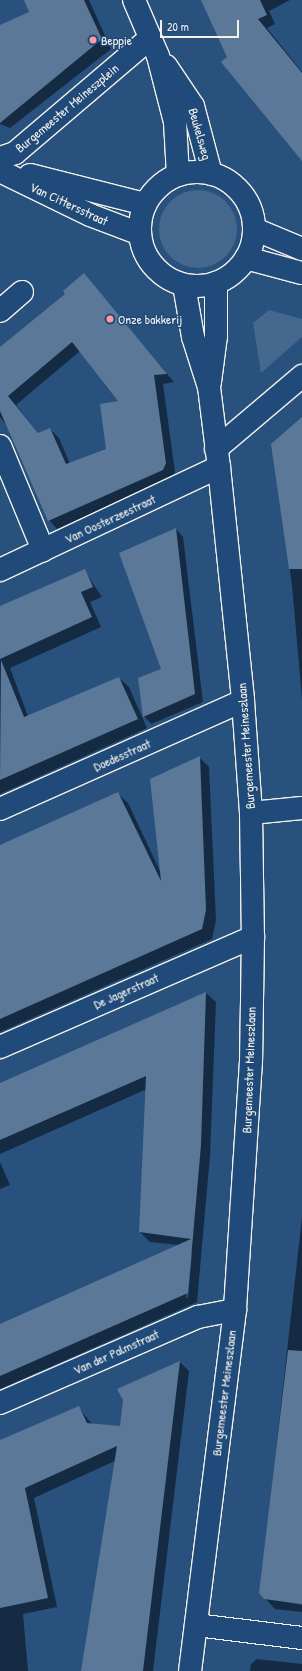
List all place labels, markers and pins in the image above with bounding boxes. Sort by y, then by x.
place label: Beppie [101,32,132,48]
marker: Beppie [88,35,98,45]
place label: Onze bakkerij [118,311,182,327]
marker: Onze bakkerij [105,314,115,324]

